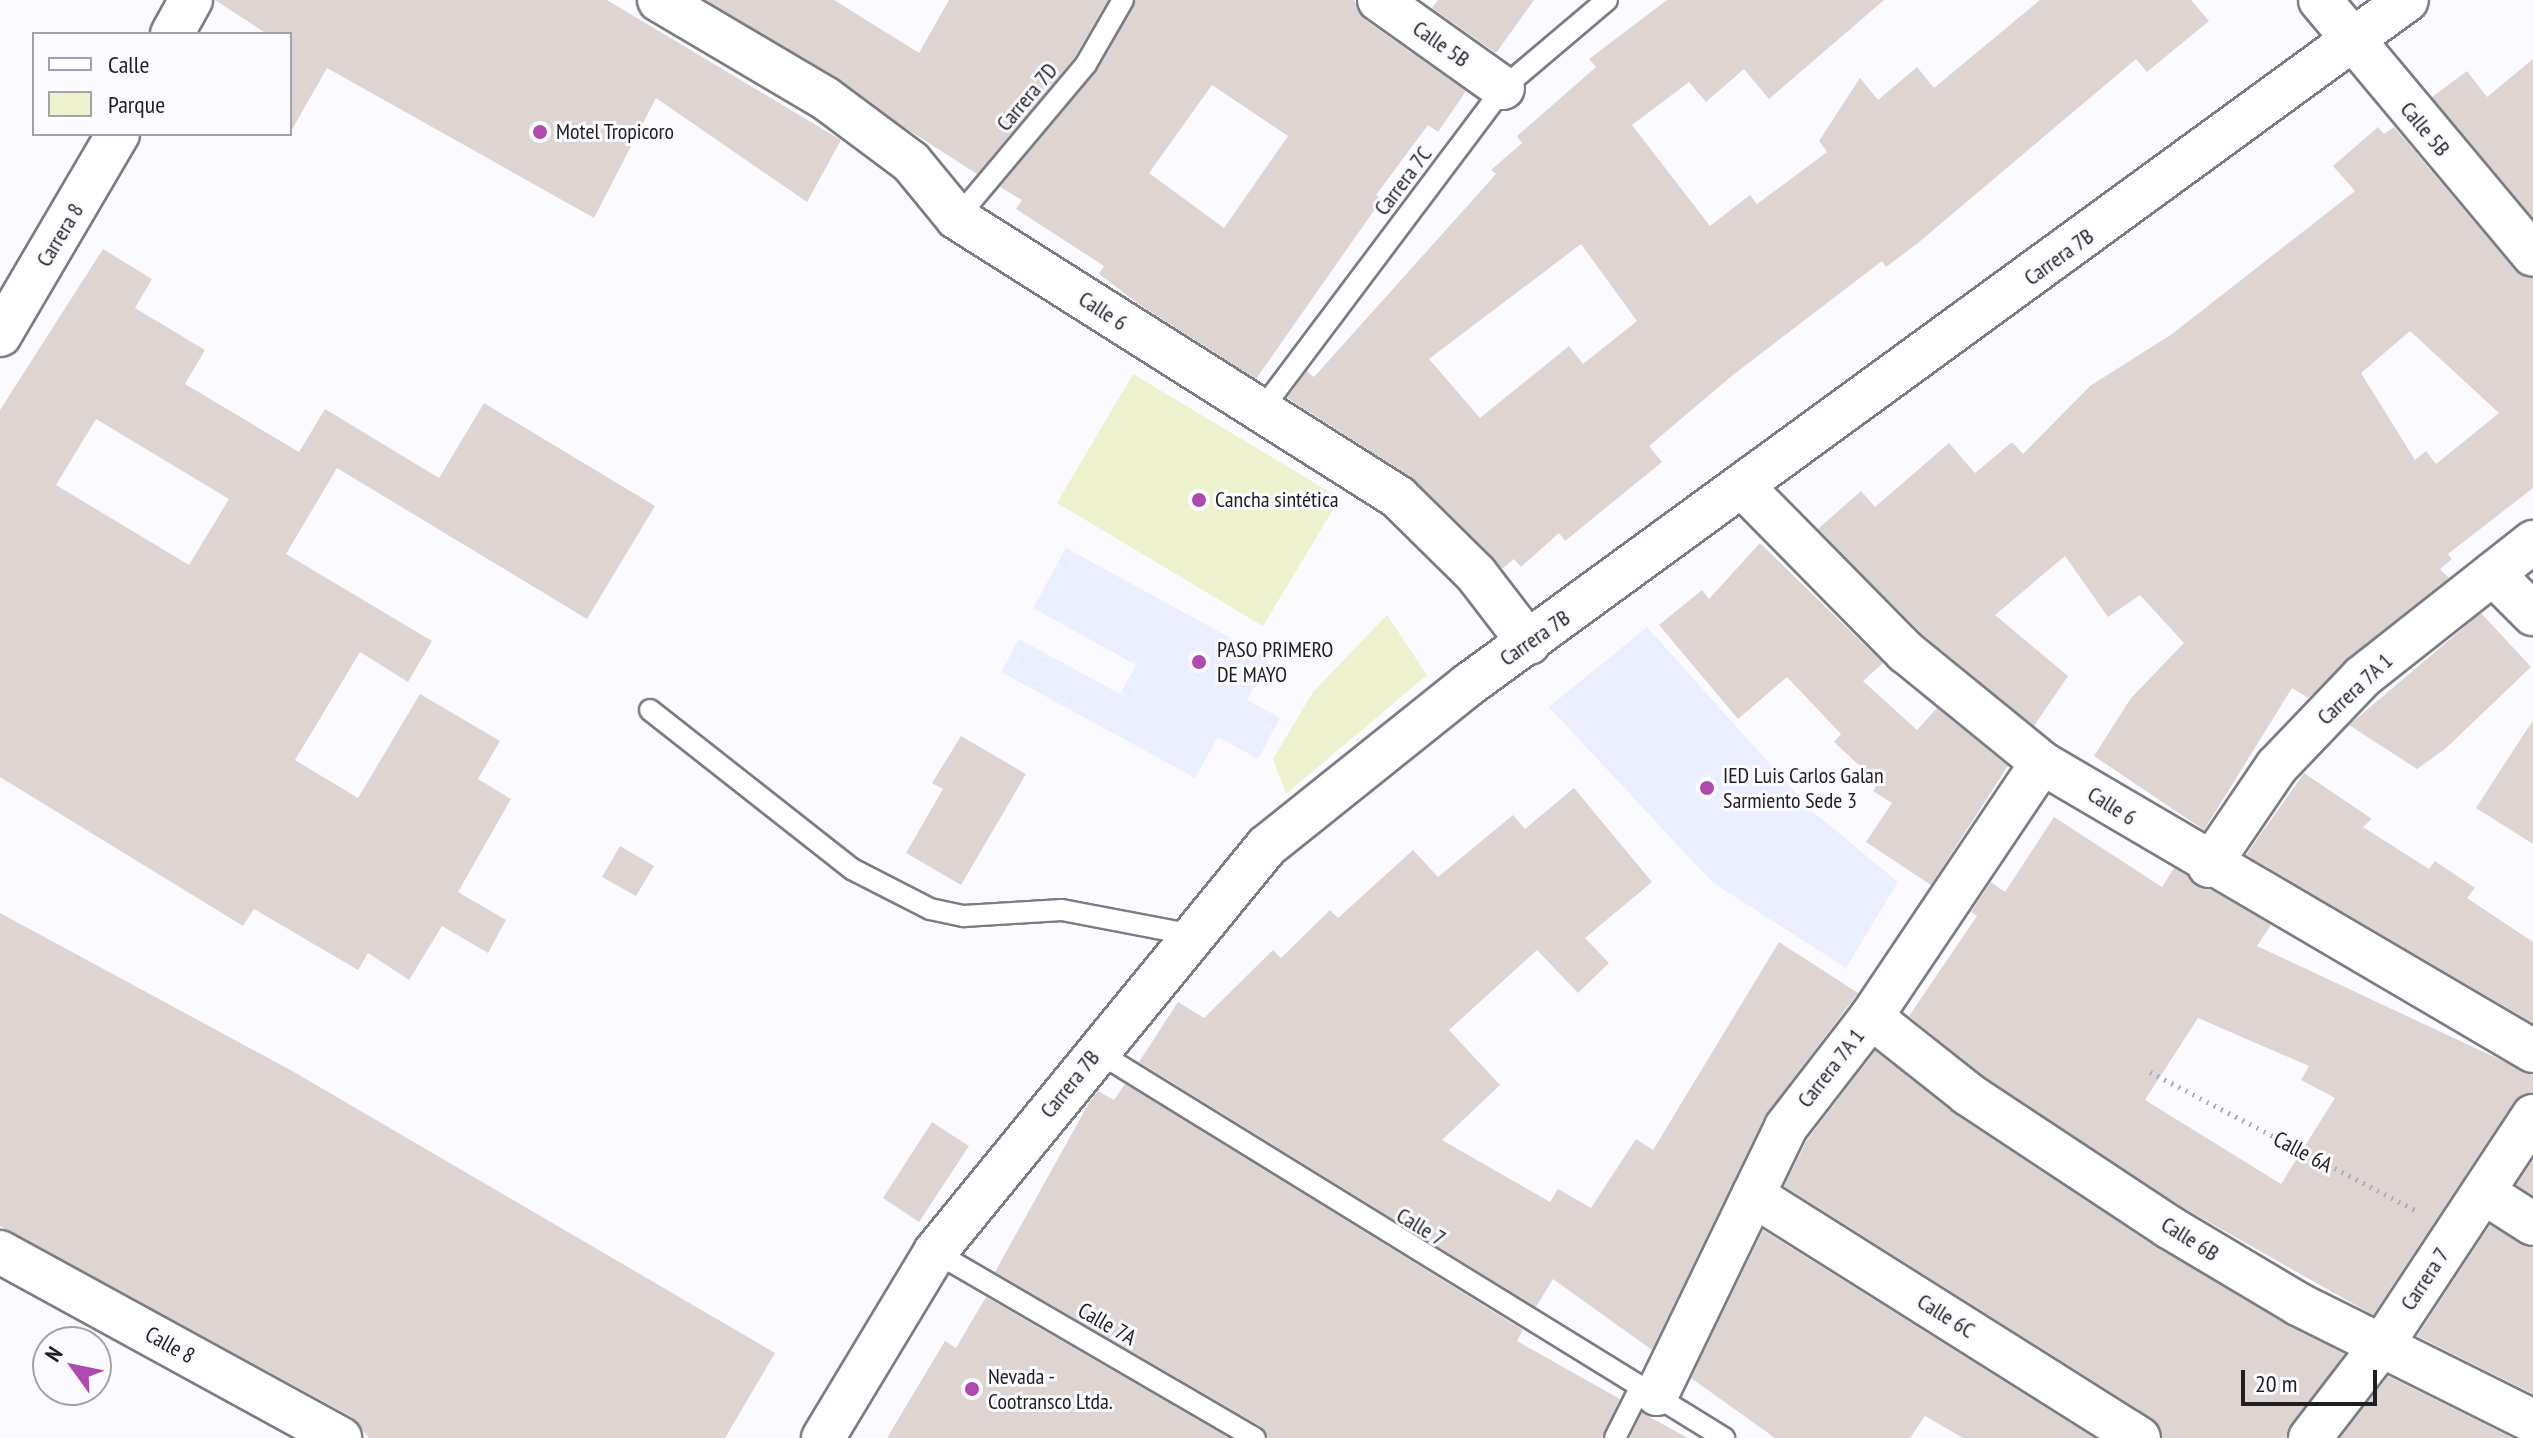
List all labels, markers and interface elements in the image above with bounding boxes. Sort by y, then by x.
street label: Calle 5B [1408,15,1474,73]
legend [32,32,292,136]
text: Calle [108,49,149,80]
street label: Carrera 7D [991,58,1063,136]
text: Parque [108,89,165,120]
street label: Calle 5B [2395,96,2455,162]
place label: Motel Tropicoro [556,119,675,145]
marker: Motel Tropicoro [531,123,549,141]
street label: Carrera 7C [1369,142,1437,220]
street label: Carrera 8 [31,199,89,271]
street label: Carrera 7B [2019,223,2099,291]
street label: Calle 6 [1074,286,1132,336]
place label: Cancha sintética [1215,487,1339,513]
marker: Cancha sintética [1190,491,1208,509]
street label: Carrera 7B [1495,604,1575,672]
place label: PASO PRIMERO DE MAYO [1217,636,1333,688]
street label: Carrera 7A 1 [2312,647,2398,731]
marker: PASO PRIMERO DE MAYO [1188,651,1210,673]
place label: IED Luis Carlos Galan Sarmiento Sede 3 [1723,762,1884,814]
marker: IED Luis Carlos Galan Sarmiento Sede 3 [1698,779,1716,797]
street label: Calle 6 [2083,781,2141,831]
street label: Carrera 7A 1 [1792,1023,1870,1113]
street label: Carrera 7B [1035,1045,1105,1123]
street label: Calle 6A [2269,1126,2337,1178]
street label: Calle 7 [1392,1202,1450,1252]
street label: Calle 6B [2156,1211,2224,1267]
street label: Carrera 7 [2395,1243,2455,1315]
street label: Calle 6C [1912,1288,1980,1344]
street label: Calle 7A [1073,1297,1141,1351]
street label: Calle 8 [141,1321,199,1369]
north arrow [32,1326,112,1406]
text: N [39,1341,69,1367]
scale bar [2245,1354,2381,1404]
place label: Nevada - Cootransco Ltda. [988,1363,1113,1414]
text: 20 m [2255,1368,2297,1399]
marker: Nevada - Cootransco Ltda. [963,1380,981,1398]

